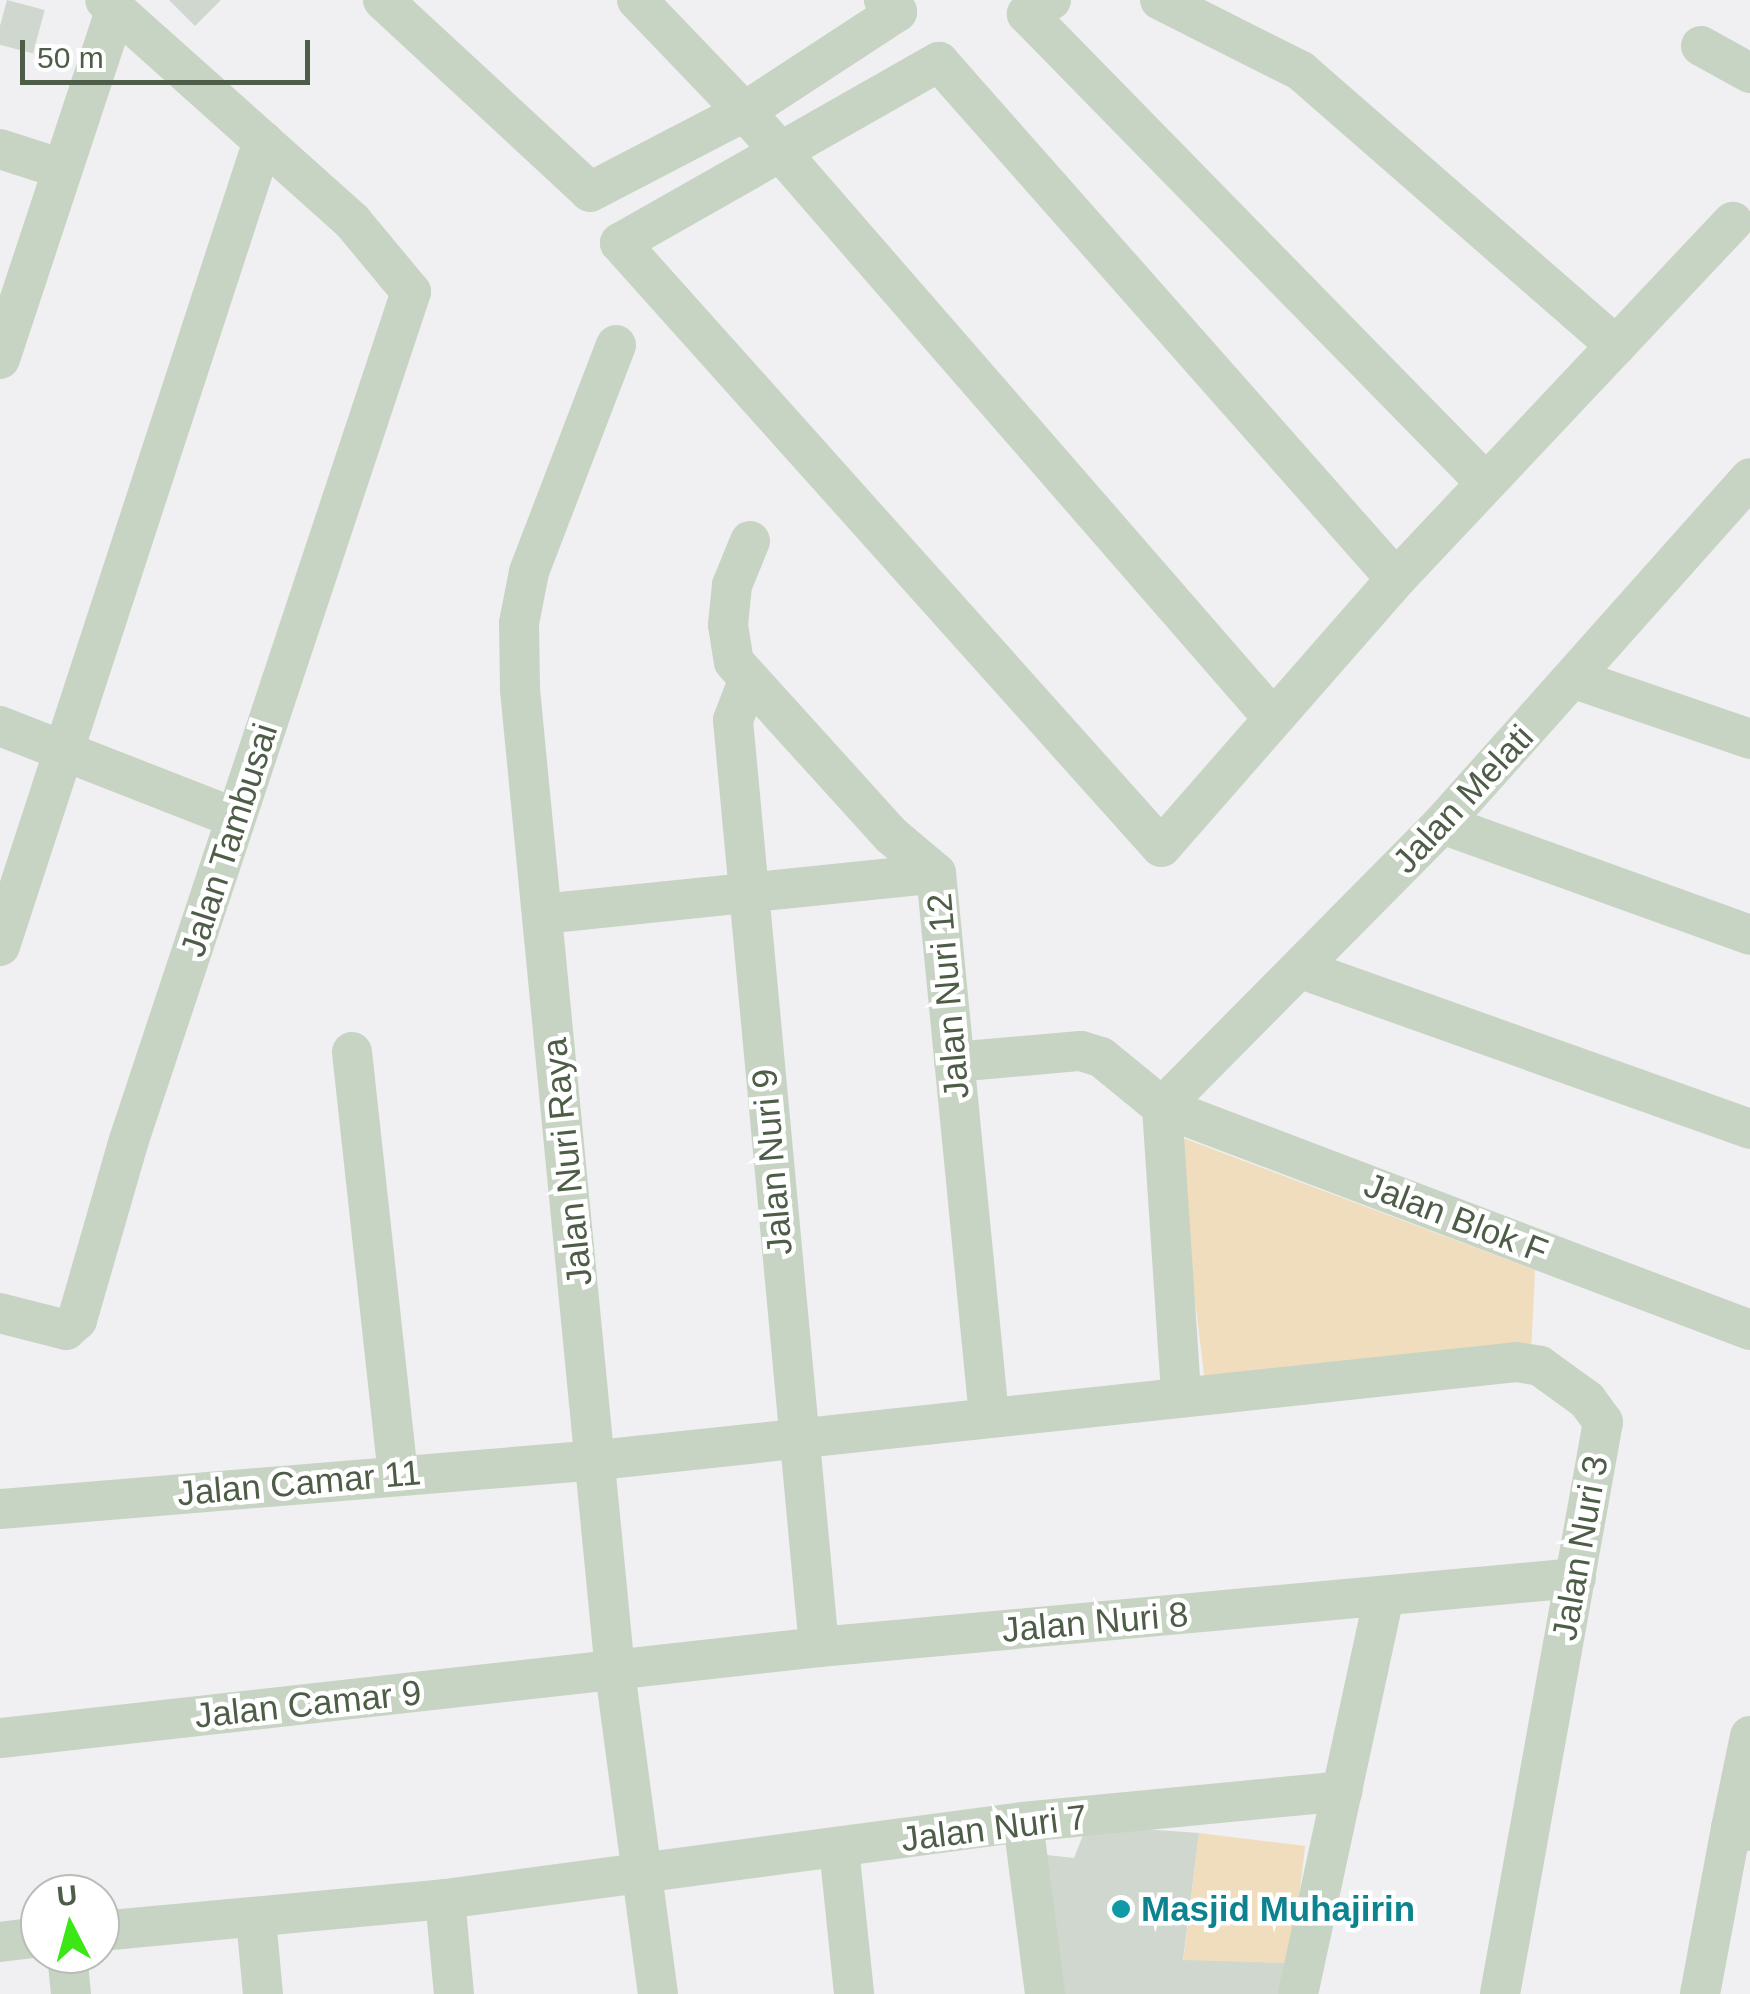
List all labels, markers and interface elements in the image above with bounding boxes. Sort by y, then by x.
scale bar [25,20,315,82]
text: 50 m [37,41,104,74]
street label: Jalan Melati [1384,716,1542,882]
street label: Jalan Tambusai [171,718,287,962]
street label: Jalan Nuri 12 [918,891,978,1101]
street label: Jalan Nuri Raya [533,1036,601,1288]
street label: Jalan Nuri 9 [743,1067,801,1257]
street label: Jalan Blok F [1359,1164,1553,1272]
street label: Jalan Camar 11 [175,1451,423,1515]
street label: Jalan Nuri 3 [1543,1452,1617,1644]
street label: Jalan Nuri 8 [1000,1593,1190,1651]
street label: Jalan Camar 9 [193,1671,423,1737]
street label: Jalan Nuri 7 [899,1796,1089,1860]
north arrow [20,1874,120,1974]
text: U [55,1879,79,1912]
place label: Masjid Muhajirin [1141,1888,1415,1930]
marker: Masjid Muhajirin [1110,1898,1132,1920]

